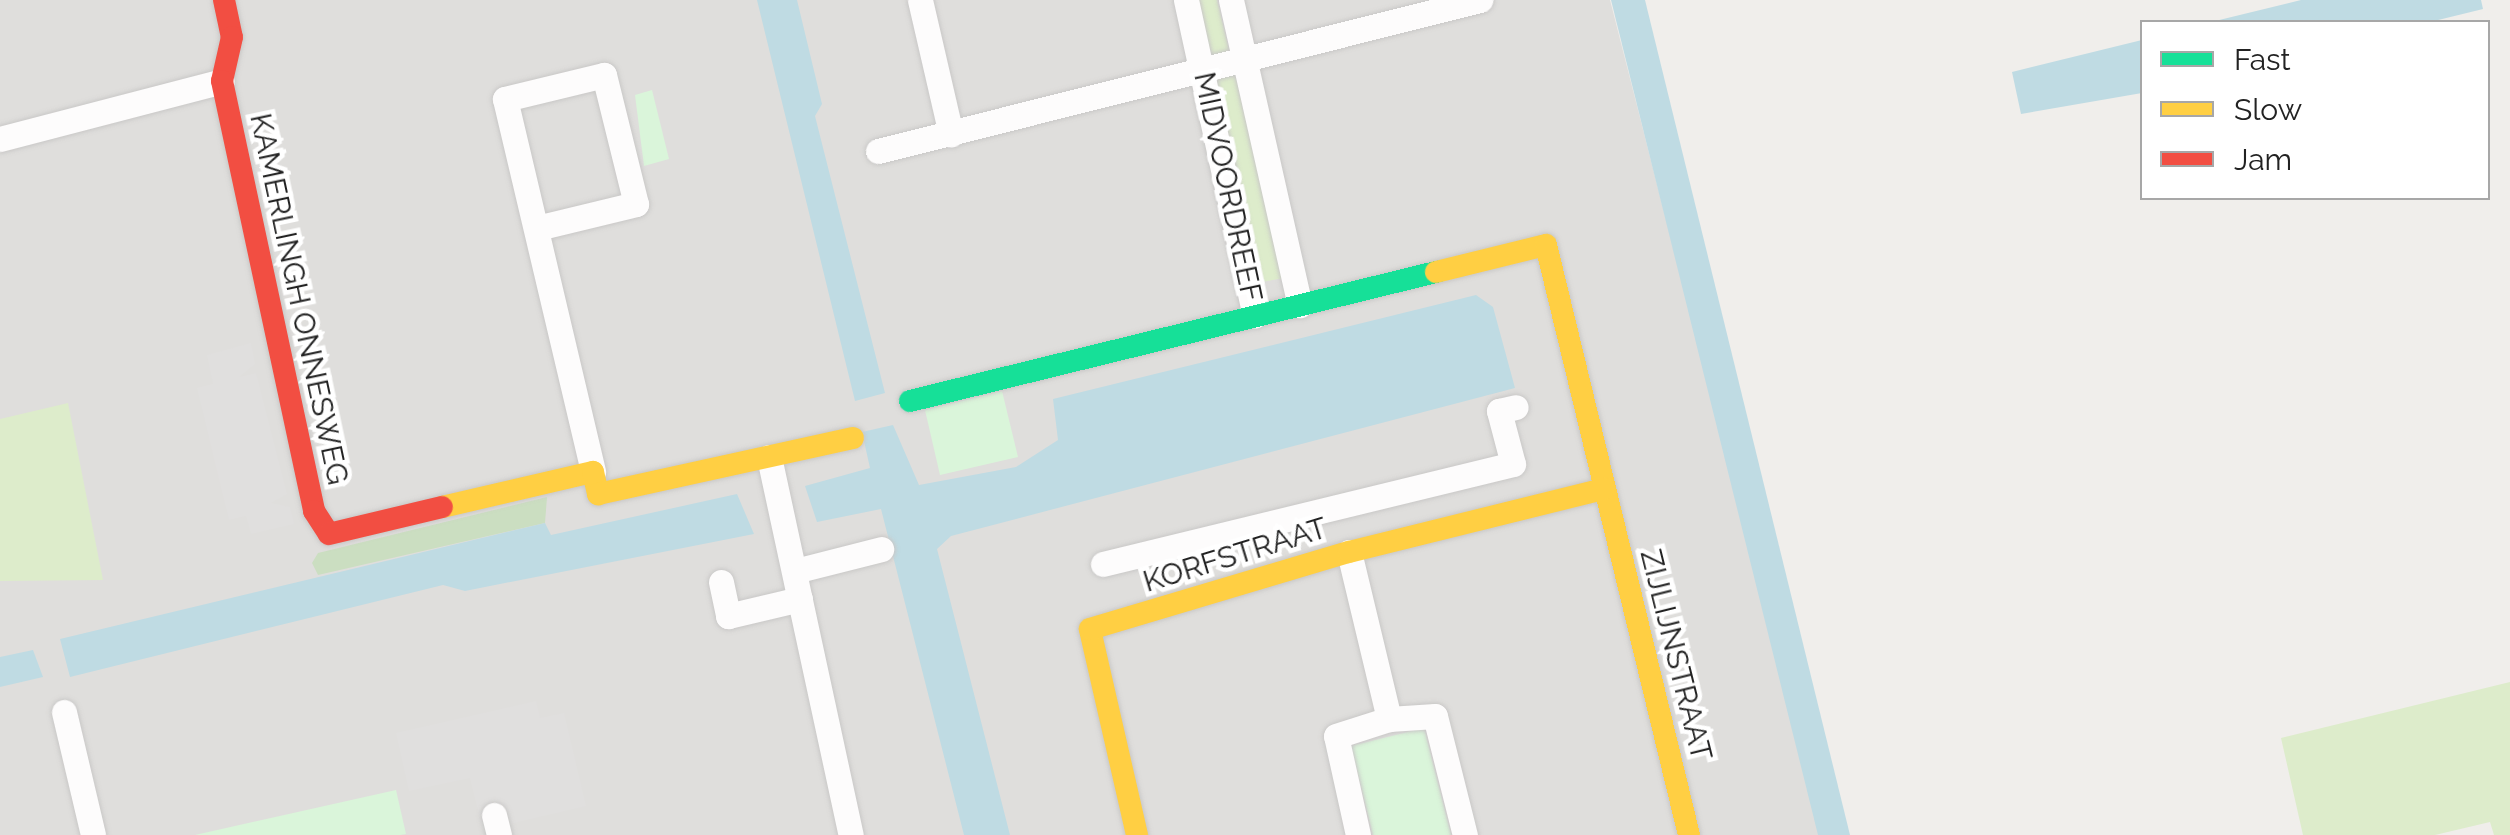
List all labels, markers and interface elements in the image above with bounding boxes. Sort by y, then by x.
legend [2140,20,2490,200]
text: Fast [2234,42,2291,77]
street label: MIDVOORDREEF [1186,69,1270,305]
text: Slow [2234,92,2302,127]
street label: KAMERLINGH ONNESWEG [242,110,356,488]
text: Jam [2234,142,2292,177]
street label: KORFSTRAAT [1139,510,1331,600]
street label: ZIJLIJNSTRAAT [1632,546,1720,764]

